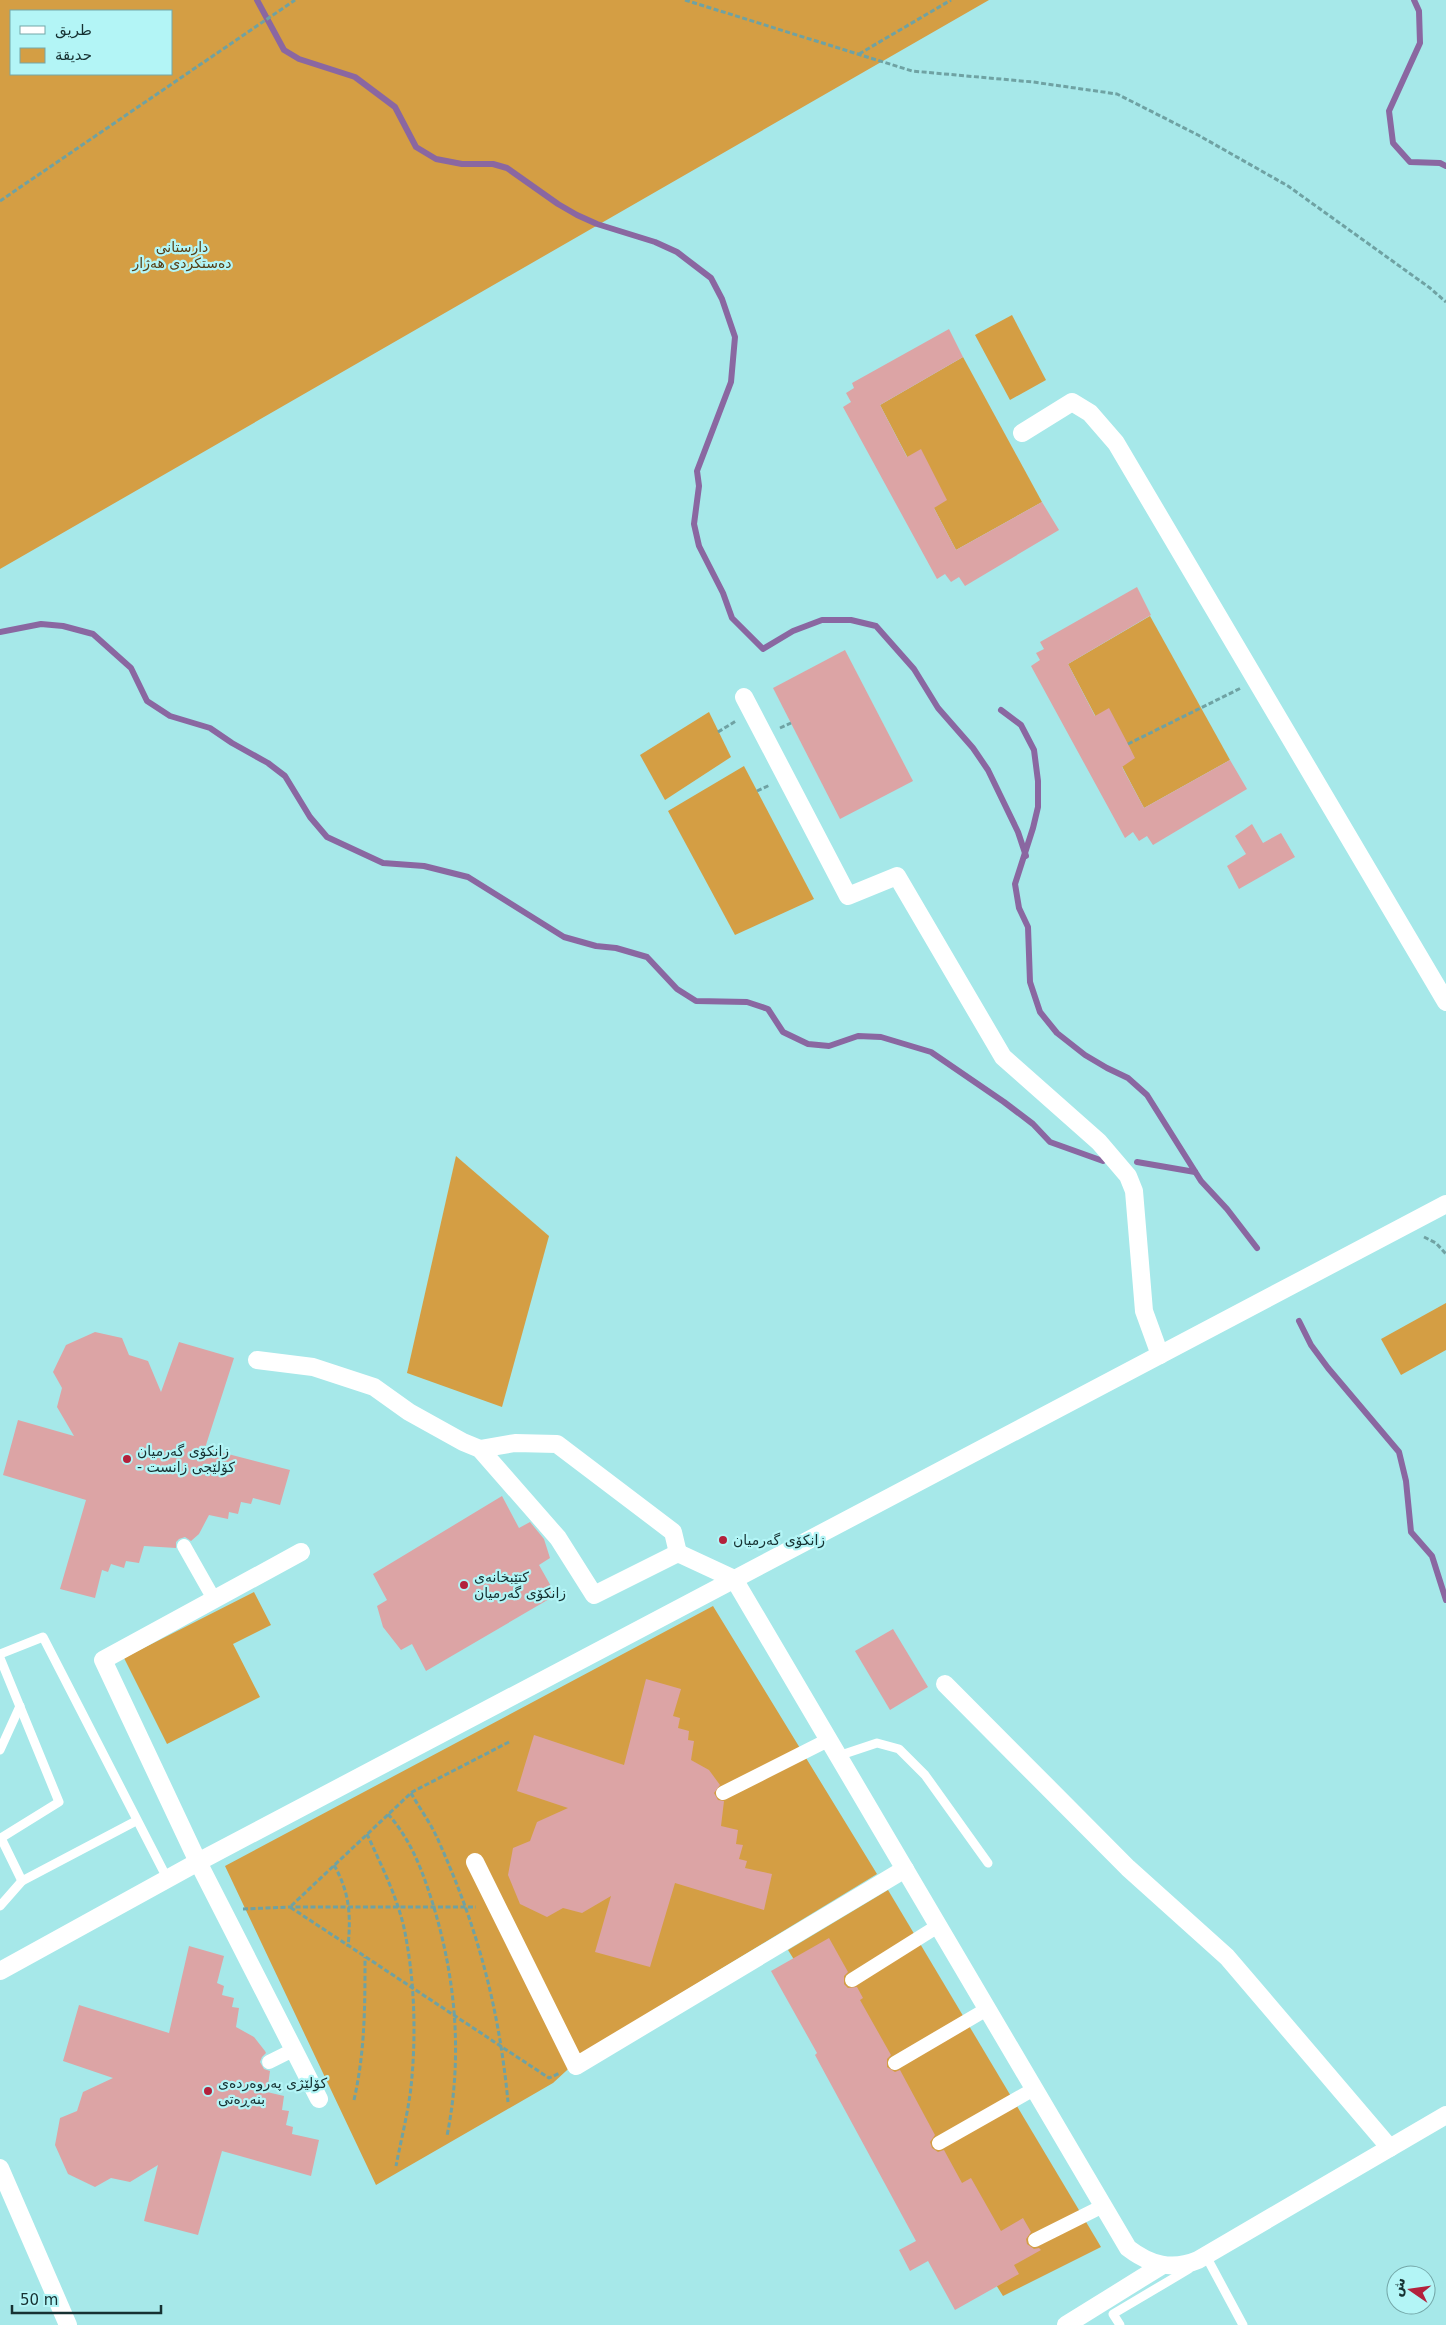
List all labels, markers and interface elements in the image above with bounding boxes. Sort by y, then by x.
legend [10,10,172,75]
text: طريق [55,21,92,39]
text: حديقة [55,46,92,64]
park label: دارستانی دەستکردی هەژار [132,239,231,272]
place label: زانکۆی گەرمیان - کۆلێجی زانست [137,1443,235,1476]
marker: زانکۆی گەرمیان - کۆلێجی زانست [121,1453,133,1465]
place label: زانکۆی گەرمیان [733,1532,825,1549]
marker: زانکۆی گەرمیان [717,1534,729,1546]
place label: کتێبخانەی زانکۆی گەرمیان [474,1569,566,1602]
marker: کتێبخانەی زانکۆی گەرمیان [458,1579,470,1591]
place label: کۆلێژی پەروەردەی بنەڕەتی [218,2075,327,2108]
marker: کۆلێژی پەروەردەی بنەڕەتی [202,2085,214,2097]
north arrow [1386,2265,1436,2315]
text: ش [1388,2276,1408,2298]
scale bar [12,2282,161,2314]
text: 50 m [20,2291,58,2309]

